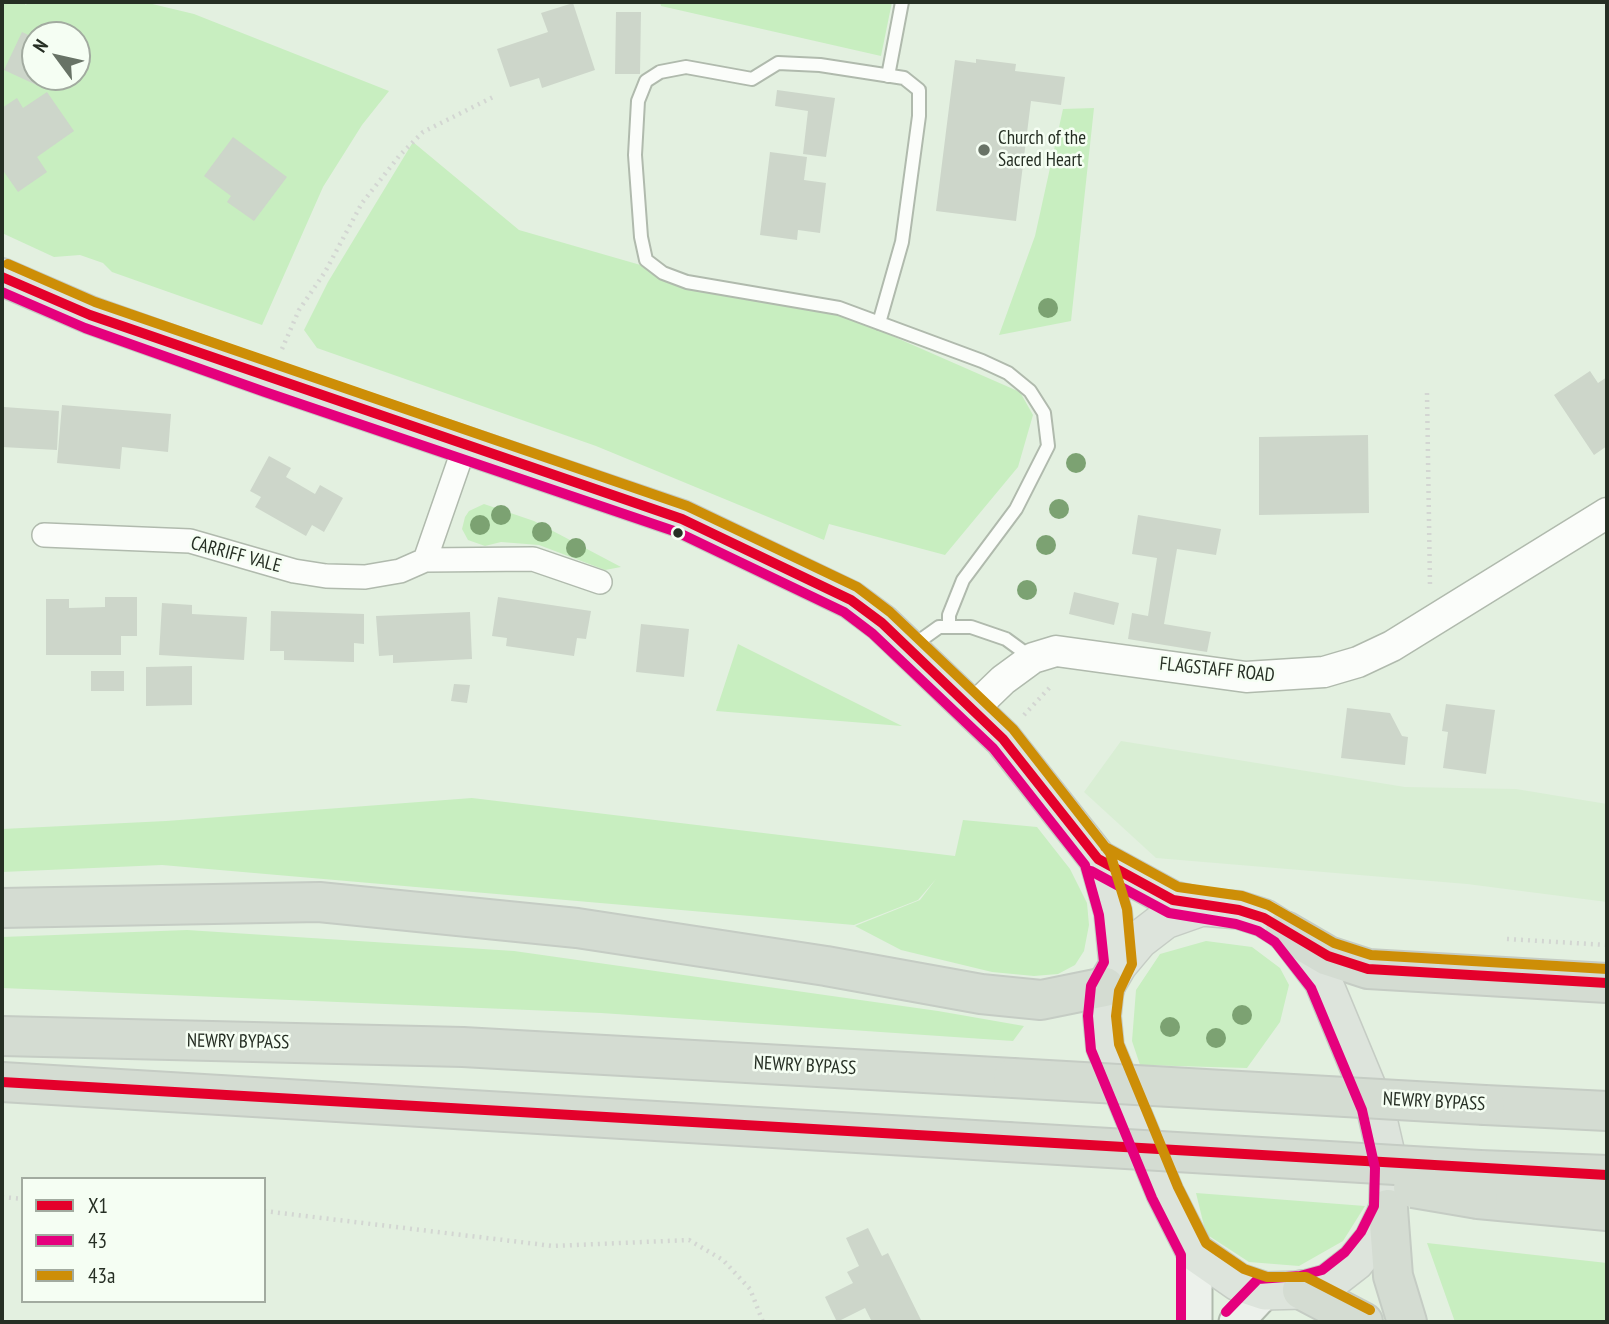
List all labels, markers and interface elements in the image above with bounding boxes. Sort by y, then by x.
north arrow [21,21,91,91]
text: N [27,35,53,56]
place label: Church of the Sacred Heart [998,128,1086,172]
marker: Church of the Sacred Heart [976,142,992,158]
unlabelled marker [671,526,685,540]
street label: CARRIFF VALE [188,532,284,578]
street label: FLAGSTAFF ROAD [1158,653,1276,687]
street label: NEWRY BYPASS [187,1030,289,1054]
street label: NEWRY BYPASS [753,1052,857,1080]
street label: NEWRY BYPASS [1382,1088,1486,1116]
legend [21,1177,266,1303]
text: X1 [88,1192,108,1219]
text: 43 [88,1227,107,1254]
text: 43a [88,1262,115,1289]

